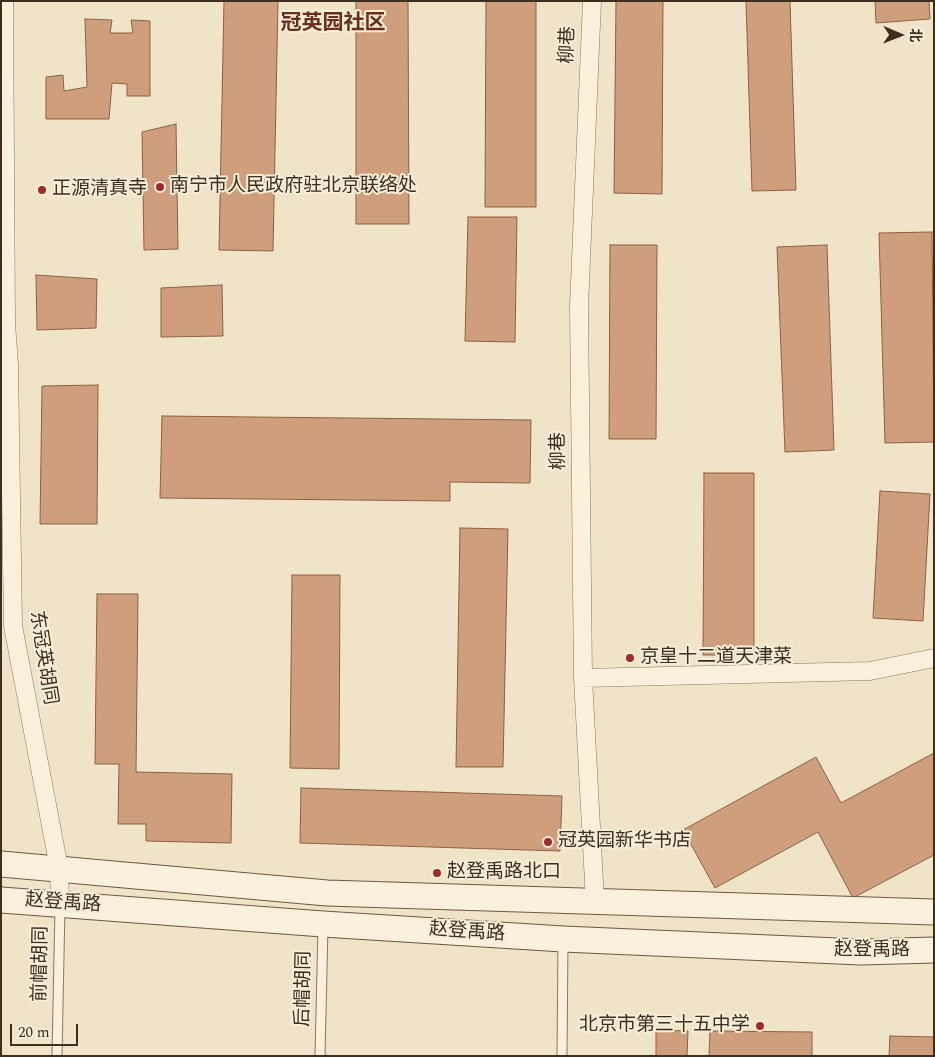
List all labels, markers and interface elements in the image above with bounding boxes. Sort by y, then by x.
north arrow [875,10,925,60]
district label: 冠英园社区 [281,12,385,38]
street label: 柳巷 [557,26,581,64]
text: 北 [905,28,926,42]
place label: 南宁市人民政府驻北京联络处 [170,176,417,198]
place label: 正源清真寺 [52,179,147,201]
marker: 南宁市人民政府驻北京联络处 [154,181,166,193]
marker: 正源清真寺 [36,184,48,196]
street label: 柳巷 [548,432,572,470]
street label: 东冠英胡同 [23,609,61,707]
place label: 京皇十二道天津菜 [640,647,792,669]
marker: 京皇十二道天津菜 [624,652,636,664]
place label: 冠英园新华书店 [558,831,691,853]
marker: 冠英园新华书店 [542,836,554,848]
place label: 赵登禹路北口 [447,862,561,884]
marker: 赵登禹路北口 [431,867,443,879]
street label: 赵登禹路 [24,890,102,918]
street label: 赵登禹路 [428,919,506,947]
street label: 前帽胡同 [30,926,54,1002]
street label: 赵登禹路 [834,940,910,962]
street label: 后帽胡同 [293,951,317,1027]
scale bar [12,1014,80,1046]
place label: 北京市第三十五中学 [579,1015,750,1037]
marker: 北京市第三十五中学 [754,1020,766,1032]
text: 20 m [18,1021,50,1044]

